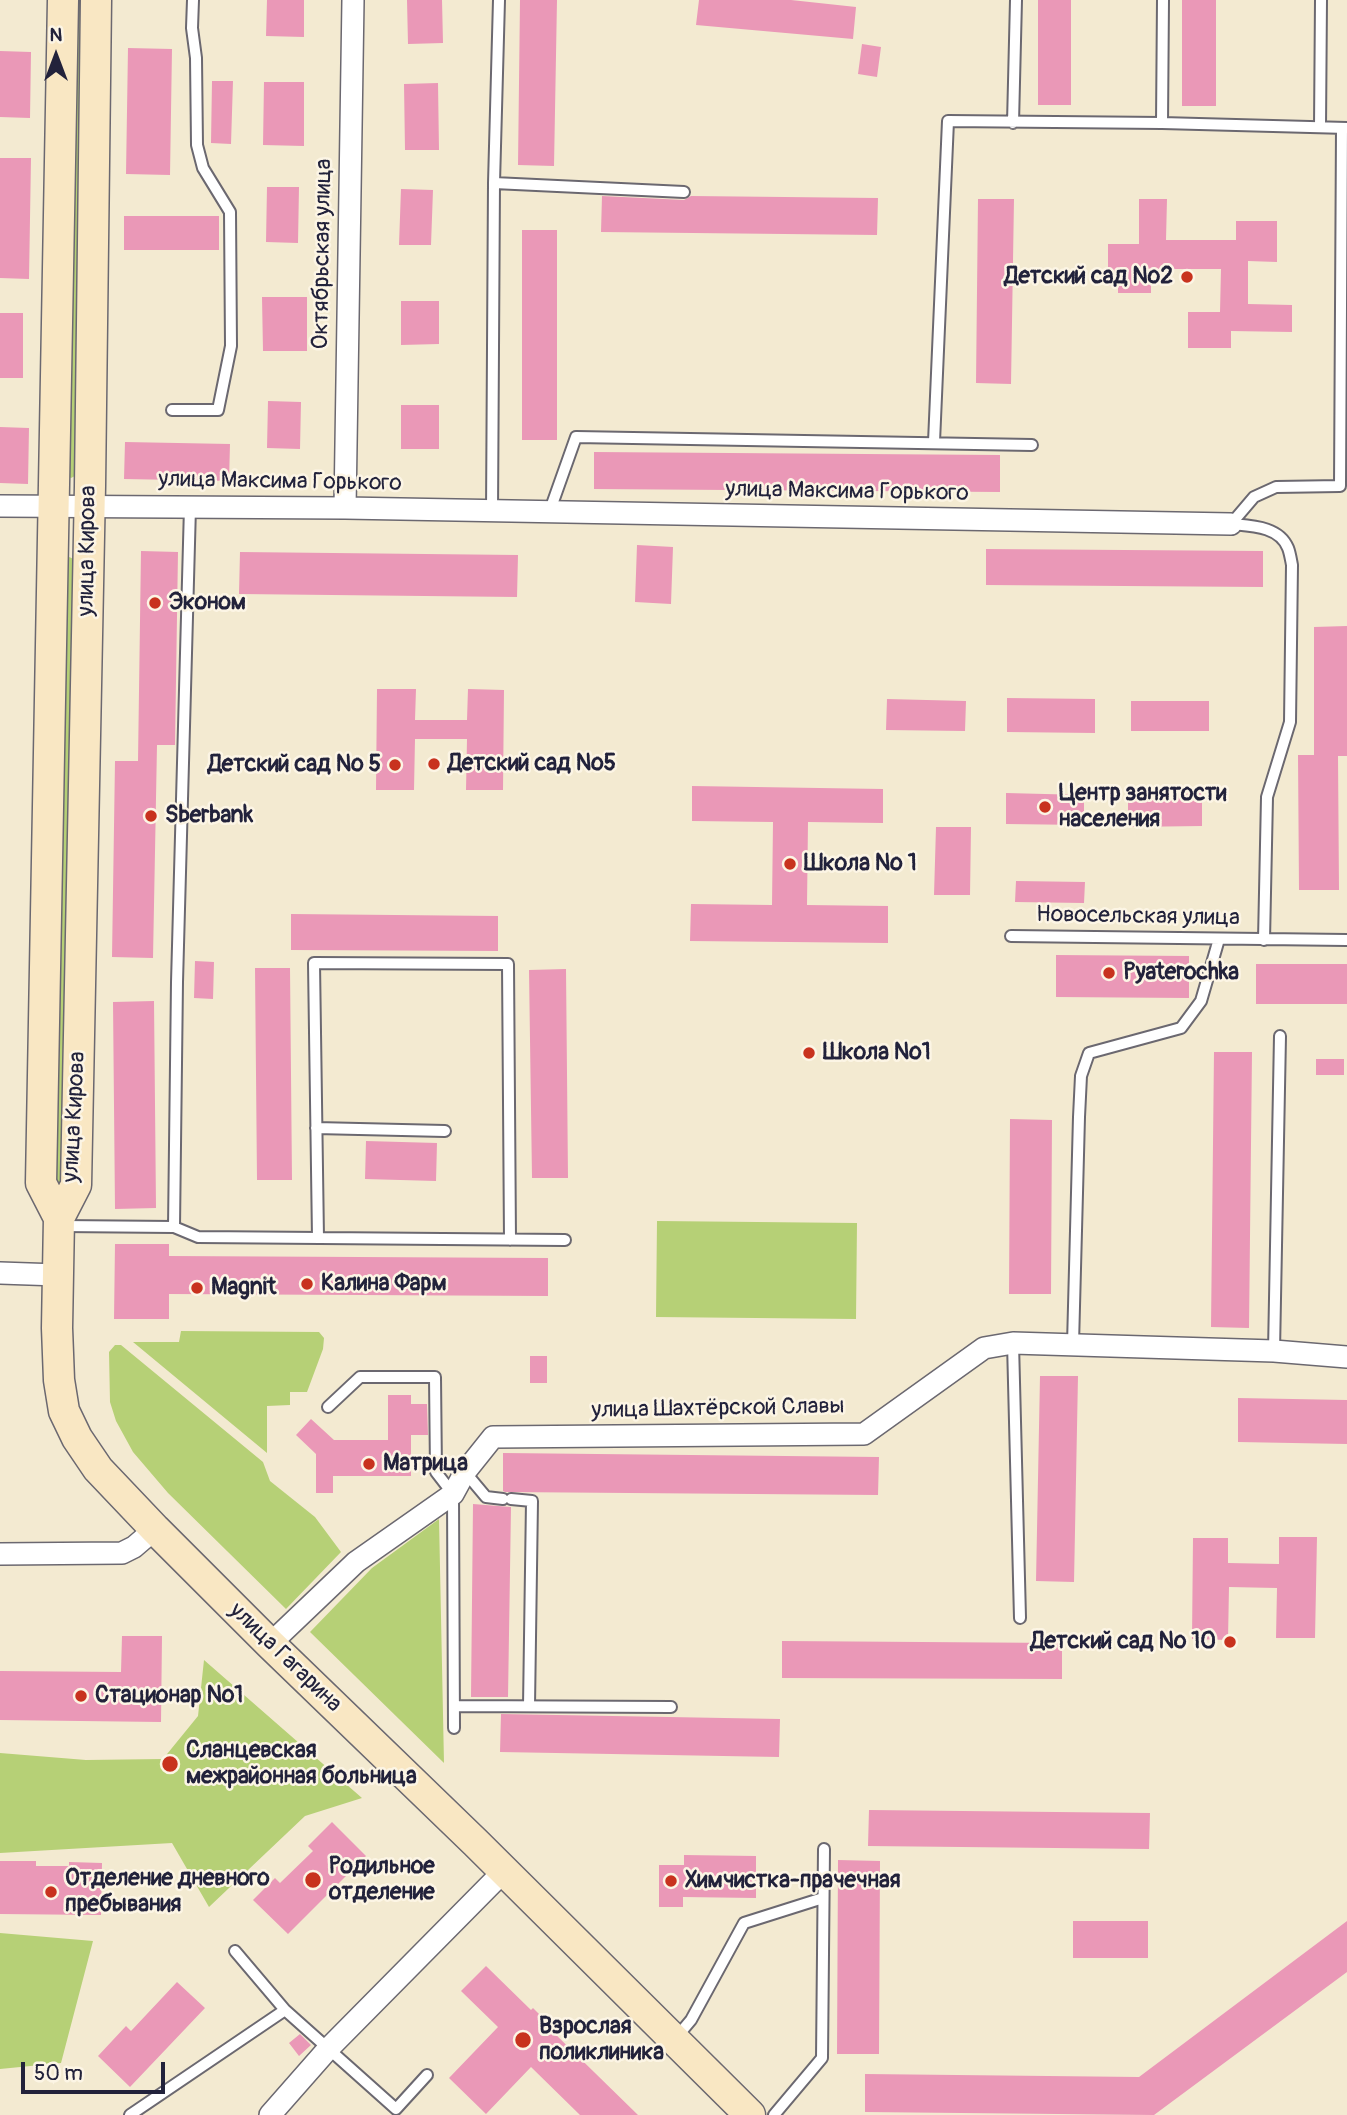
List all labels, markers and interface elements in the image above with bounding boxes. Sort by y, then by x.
north arrow [21,21,91,91]
text: N [50,23,62,47]
street label: Октябрьская улица [308,158,338,350]
place label: Детский сад №2 [1005,263,1173,291]
marker: Детский сад №2 [1179,269,1195,285]
street label: улица Максима Горького [158,466,402,498]
street label: улица Максима Горького [725,476,969,508]
street label: улица Кирова [73,485,103,617]
place label: Эконом [169,589,246,617]
marker: Эконом [147,595,163,611]
place label: Детский сад №5 [448,750,616,778]
place label: Детский сад № 5 [208,751,381,779]
marker: Детский сад №5 [426,756,442,772]
marker: Детский сад № 5 [387,757,403,773]
place label: Центр занятости населения [1059,780,1226,834]
marker: Центр занятости населения [1037,799,1053,815]
place label: Sberbank [165,802,253,830]
marker: Sberbank [143,808,159,824]
place label: Школа № 1 [804,850,917,878]
marker: Школа № 1 [782,856,798,872]
street label: Новосельская улица [1036,901,1240,933]
place label: Pyaterochka [1123,959,1239,987]
marker: Pyaterochka [1101,965,1117,981]
place label: Школа №1 [823,1039,931,1067]
marker: Школа №1 [801,1045,817,1061]
street label: улица Кирова [58,1051,92,1183]
place label: Калина Фарм [321,1270,447,1298]
place label: Magnit [211,1274,276,1302]
marker: Калина Фарм [299,1276,315,1292]
marker: Magnit [189,1280,205,1296]
street label: улица Шахтёрской Славы [591,1393,845,1425]
place label: Матрица [383,1450,468,1478]
marker: Матрица [361,1456,377,1472]
street label: улица Гагарина [223,1597,347,1719]
place label: Детский сад № 10 [1031,1628,1216,1656]
marker: Детский сад № 10 [1222,1634,1238,1650]
place label: Стационар №1 [95,1682,243,1710]
marker: Стационар №1 [73,1688,89,1704]
place label: Сланцевская межрайонная больница [186,1737,417,1791]
marker: Сланцевская межрайонная больница [160,1754,180,1774]
place label: Родильное отделение [329,1853,435,1907]
place label: Отделение дневного пребывания [65,1865,270,1919]
place label: Химчистка-прачечная [685,1867,901,1895]
marker: Родильное отделение [303,1870,323,1890]
marker: Химчистка-прачечная [663,1873,679,1889]
marker: Отделение дневного пребывания [43,1884,59,1900]
place label: Взрослая поликлиника [539,2013,664,2067]
marker: Взрослая поликлиника [513,2030,533,2050]
scale bar [24,2048,168,2092]
text: 50 m [34,2060,83,2087]

